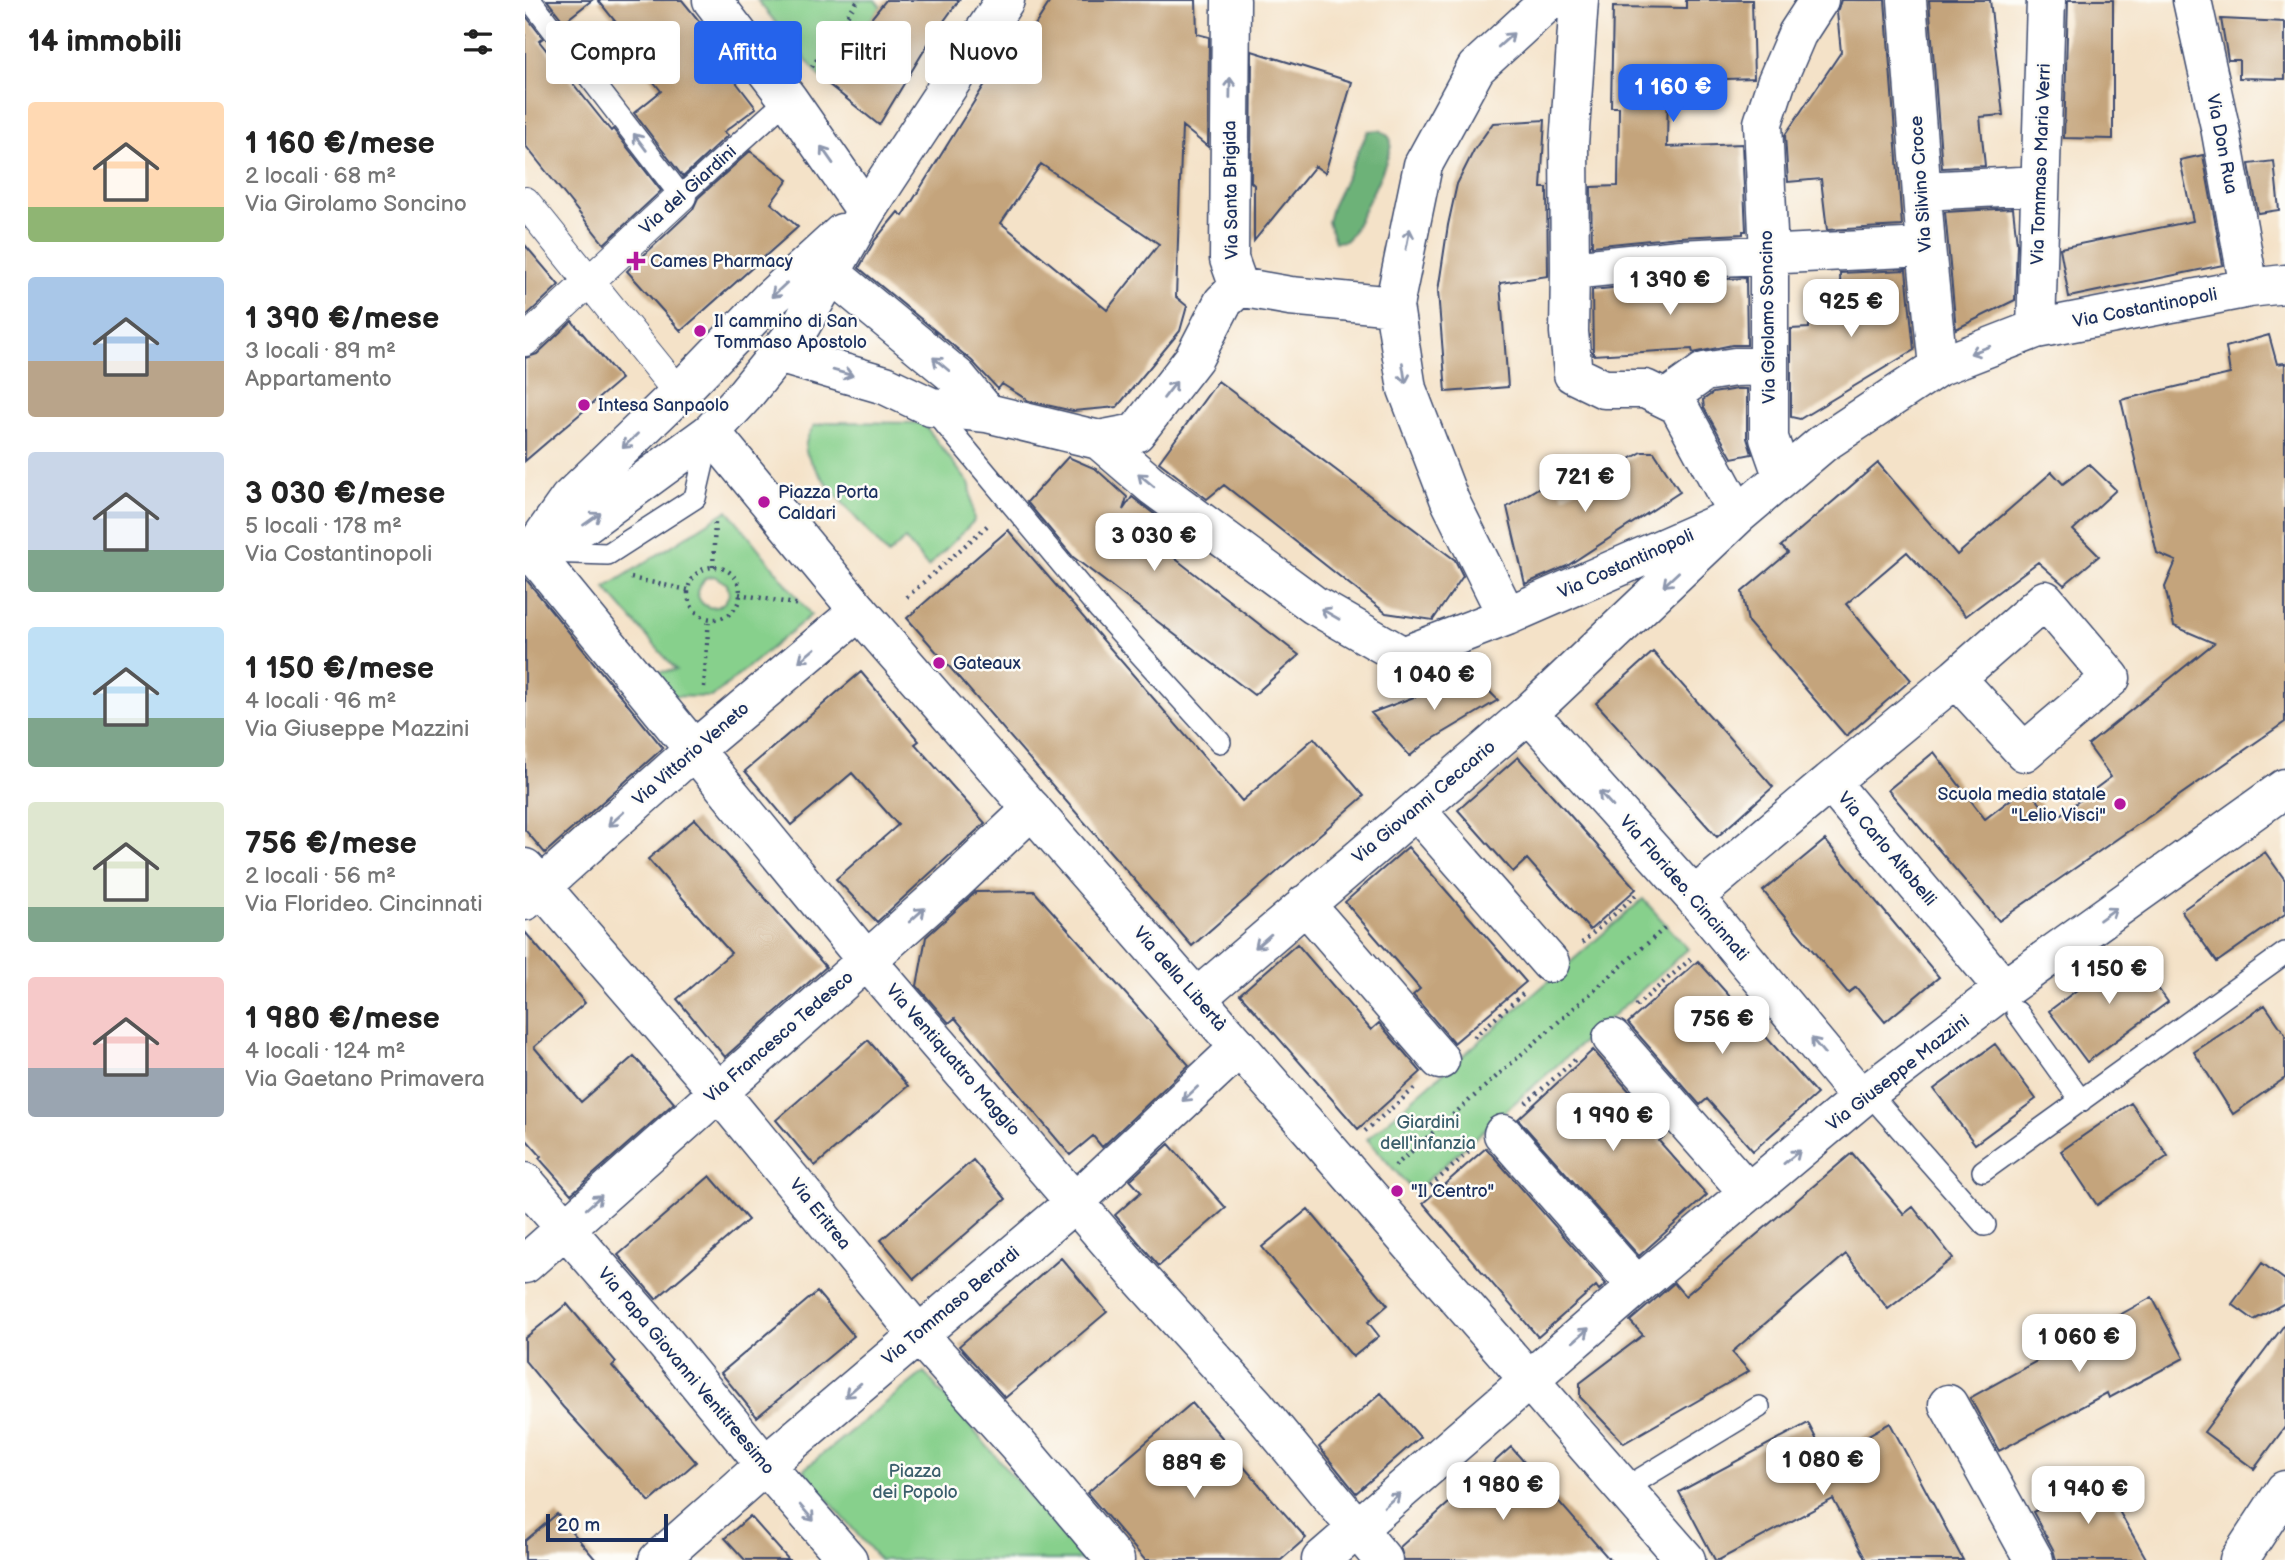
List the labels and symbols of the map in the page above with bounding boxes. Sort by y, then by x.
one-way arrow [1497,32,1515,48]
street label: Via Tommaso Maria Verri [2027,63,2055,265]
pin: 1 160 € [1608,64,1738,124]
one-way arrow [1223,77,1236,100]
street label: Via Don Rua [2202,92,2242,196]
street label: Via Silvino Croce [1906,115,1936,253]
street label: Via Santa Brigida [1219,120,1243,260]
one-way arrow [632,133,647,151]
street label: Via del Giardini [635,141,741,239]
one-way arrow [820,146,834,165]
one-way arrow [1401,228,1415,251]
street label: Via Girolamo Soncino [1756,230,1780,404]
place label: Cames Pharmacy [650,251,794,272]
marker: Cames Pharmacy [628,253,644,269]
pin: 1 390 € [1605,258,1735,317]
pin: 925 € [1802,280,1900,339]
one-way arrow [771,282,788,299]
street label: Via Costantinopoli [2071,284,2219,332]
place label: Il cammino di San Tommaso Apostolo [714,311,867,353]
marker: Il cammino di San Tommaso Apostolo [692,323,708,339]
one-way arrow [1969,345,1991,358]
one-way arrow [932,356,950,371]
one-way arrow [1398,361,1411,384]
one-way arrow [832,368,854,381]
one-way arrow [1162,381,1177,399]
place label: Intesa Sanpaolo [598,395,729,416]
marker: Intesa Sanpaolo [576,397,592,413]
one-way arrow [622,432,639,449]
pin: 721 € [1536,454,1634,514]
one-way arrow [1138,472,1156,488]
place label: Piazza Porta Caldari [778,482,878,524]
marker: Piazza Porta Caldari [756,494,772,510]
one-way arrow [582,511,601,526]
pin: 3 030 € [1089,514,1219,573]
street label: Via Costantinopoli [1555,525,1697,603]
one-way arrow [1663,570,1680,587]
one-way arrow [1321,607,1341,621]
one-way arrow [799,647,817,663]
pin: 1 040 € [1369,652,1499,712]
place label: Gateaux [953,653,1022,674]
marker: Gateaux [931,655,947,671]
street label: Via Vittorio Veneto [628,698,754,810]
street label: Via Giovanni Ceccario [1348,736,1500,868]
place label: Scuola media statale "Lelio Visci" [1937,784,2106,826]
street label: Via Carlo Altobelli [1833,788,1941,910]
one-way arrow [1598,790,1614,808]
marker: Scuola media statale "Lelio Visci" [2112,796,2128,812]
one-way arrow [607,811,625,827]
street label: Via Florideo. Cincinnati [1615,811,1753,965]
one-way arrow [908,907,926,923]
one-way arrow [2098,907,2117,922]
street label: Via della Libertà [1129,922,1231,1036]
one-way arrow [1254,933,1272,949]
pin: 1 150 € [2044,946,2174,1006]
street label: Via Francesco Tedesco [700,967,858,1107]
street label: Via Ventiquattro Maggio [881,980,1025,1140]
pin: 756 € [1673,996,1771,1056]
street label: Via Giuseppe Mazzini [1822,1011,1974,1135]
one-way arrow [1810,1037,1826,1055]
one-way arrow [1181,1086,1199,1102]
pin: 1 990 € [1548,1094,1678,1153]
park label: Giardini dell'infanzia [1380,1112,1476,1154]
one-way arrow [1782,1149,1800,1165]
street label: Via Eritrea [785,1174,855,1254]
place label: "Il Centro" [1411,1181,1494,1202]
marker: "Il Centro" [1389,1183,1405,1199]
one-way arrow [585,1194,603,1210]
street label: Via Tommaso Berardi [878,1242,1024,1370]
street label: Via Papa Giovanni Ventitreesimo [593,1263,779,1479]
pin: 1 060 € [2014,1314,2144,1374]
one-way arrow [1571,1328,1589,1344]
one-way arrow [845,1382,863,1397]
pin: 1 080 € [1758,1438,1888,1497]
pin: 889 € [1145,1440,1243,1500]
park label: Piazza dei Popolo [872,1461,958,1503]
pin: 1 980 € [1438,1462,1568,1522]
pin: 1 940 € [2023,1466,2153,1526]
one-way arrow [1382,1492,1400,1508]
one-way arrow [798,1503,814,1521]
scale bar [546,1511,669,1543]

